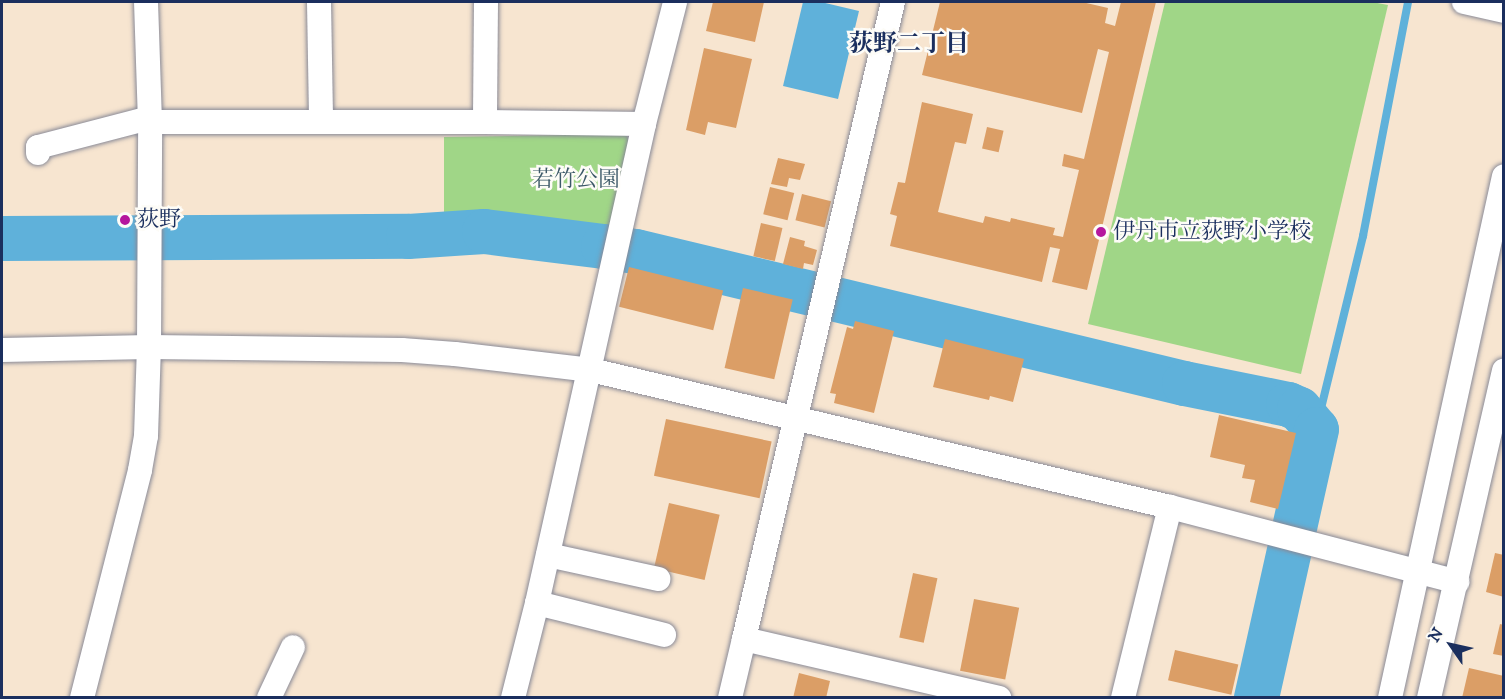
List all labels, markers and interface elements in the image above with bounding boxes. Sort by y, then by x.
district label: 荻野二丁目 [849,31,969,59]
park label: 若竹公園 [532,167,620,193]
place label: 荻野 [137,207,181,233]
marker: 荻野 [118,213,132,227]
place label: 伊丹市立荻野小学校 [1113,219,1311,245]
marker: 伊丹市立荻野小学校 [1094,225,1108,239]
north arrow [1421,615,1481,675]
text: N [1424,624,1448,646]

